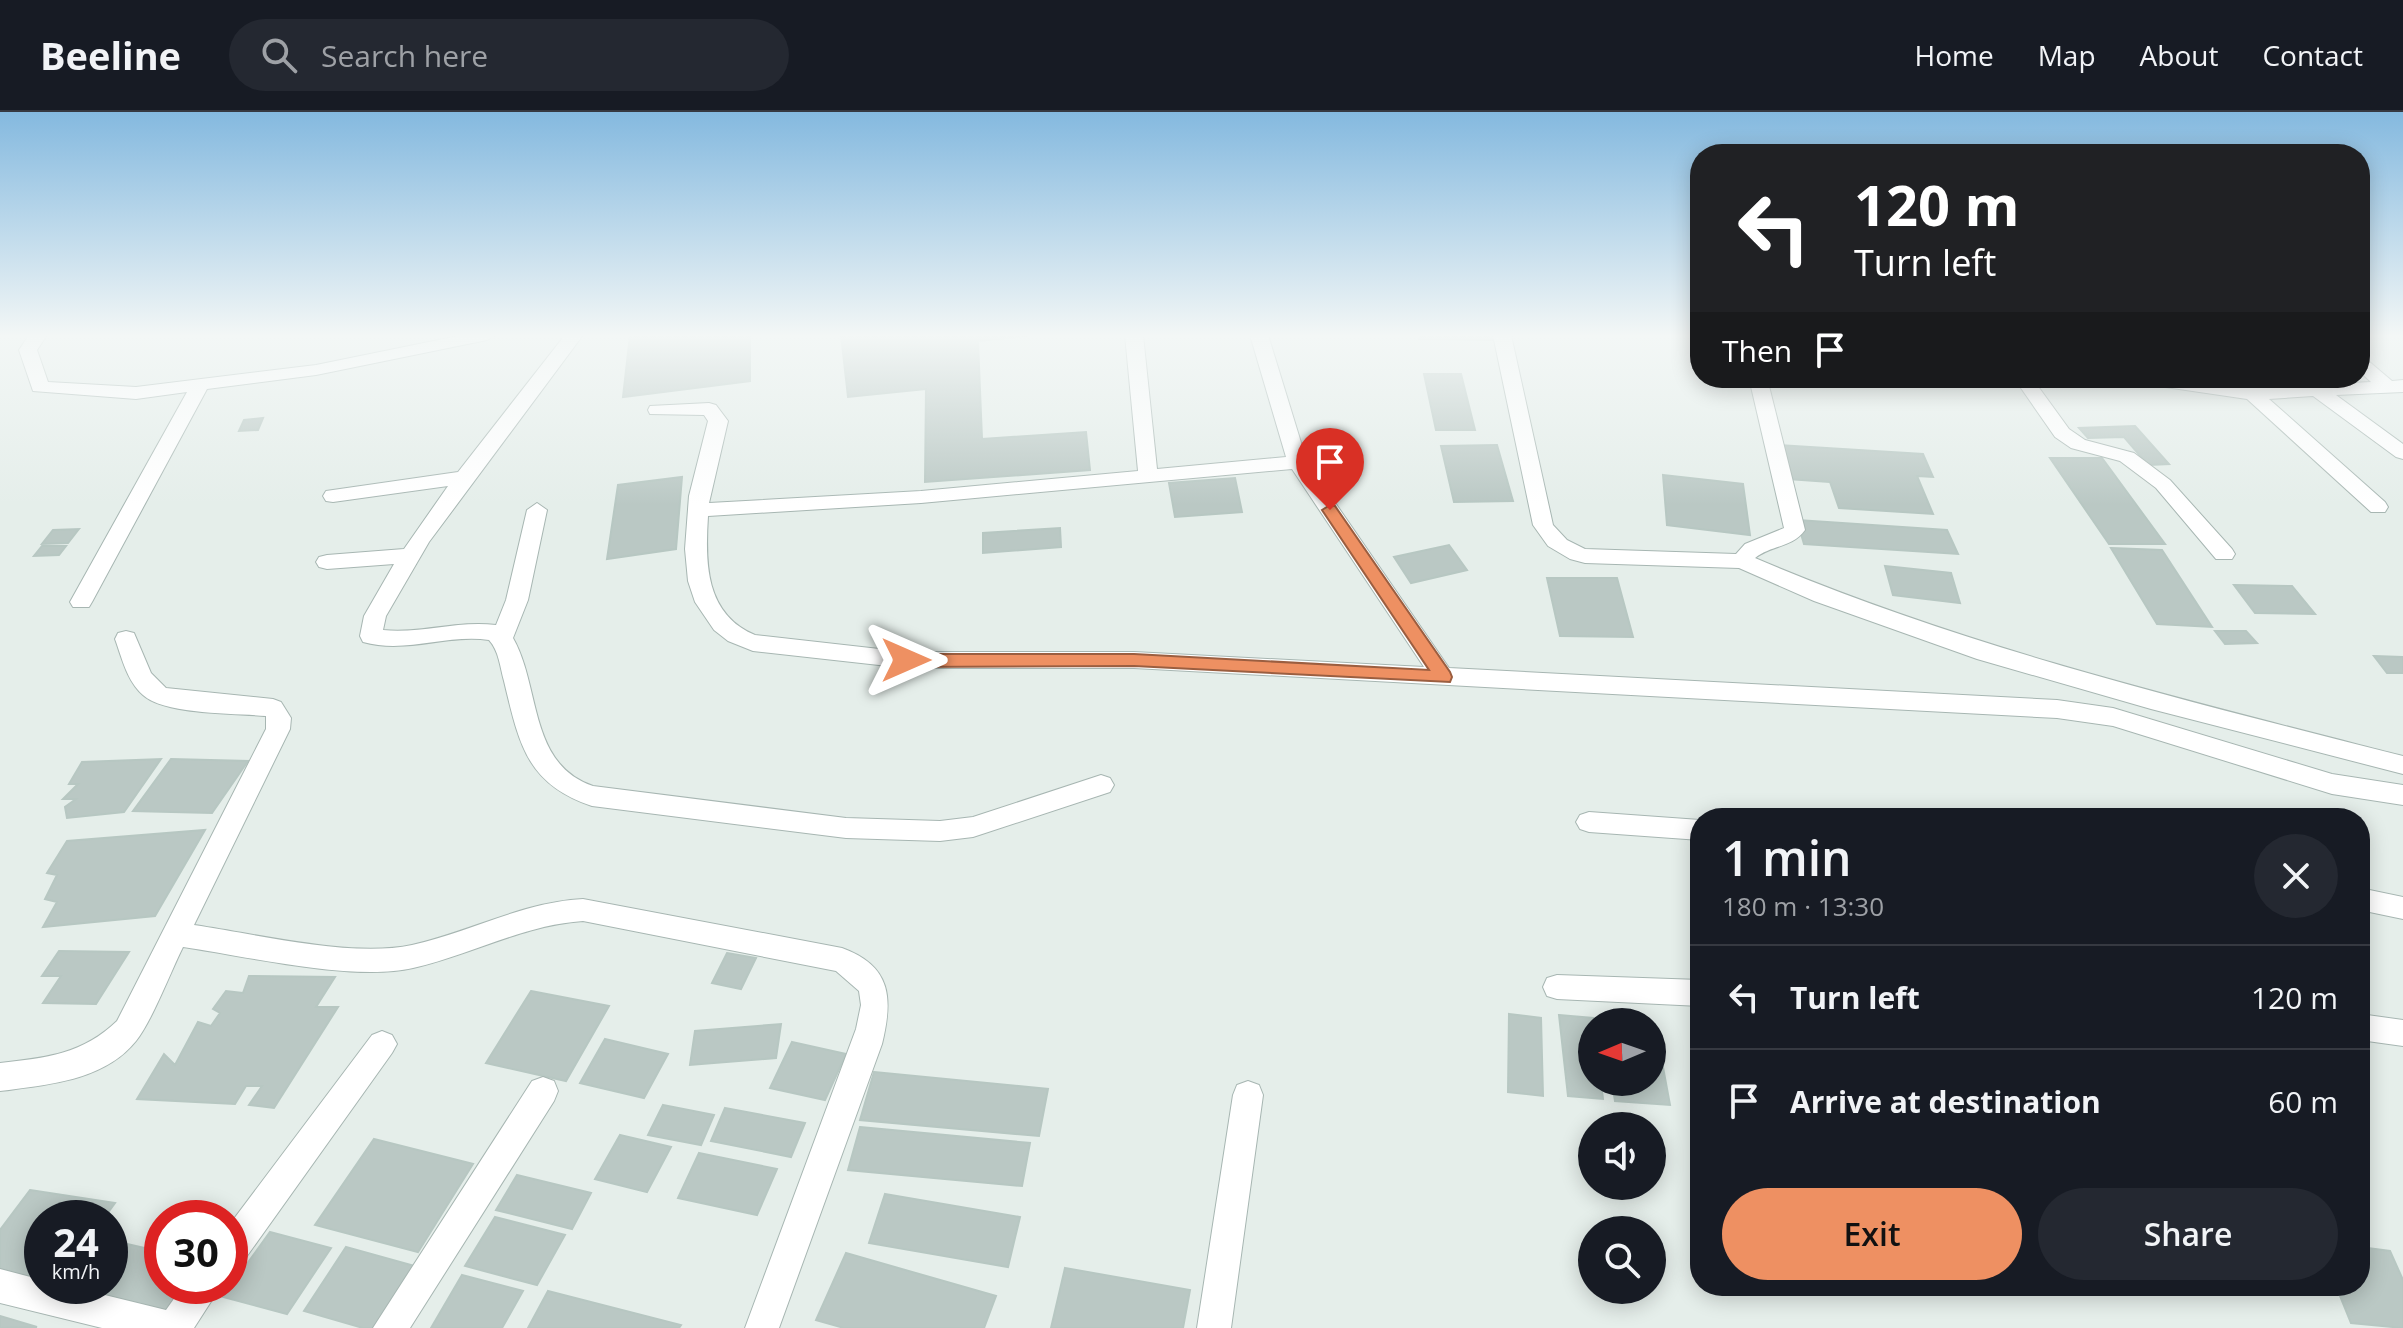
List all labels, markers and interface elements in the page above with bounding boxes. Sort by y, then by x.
search box [229,19,789,91]
text: Beeline [40,29,181,81]
icon: search [257,33,301,77]
text: Search here [321,35,488,76]
text: Home [1915,36,1994,74]
text: Map [2038,36,2096,74]
text: About [2140,36,2218,74]
text: Contact [2262,36,2363,74]
text: 120 m [1854,166,2020,242]
icon: left [1722,176,1826,280]
text: Turn left [1854,238,1996,287]
icon: arrive [1808,328,1852,372]
text: Then [1722,330,1792,371]
pin [1296,428,1364,510]
icon: arrive [1308,440,1352,484]
position arrow [864,618,948,702]
text: 1 min [1722,825,1852,890]
button: close [2254,834,2338,918]
text: 180 m · 13:30 [1722,888,1884,924]
icon: left [1722,975,1766,1019]
text: Turn left [1790,977,1920,1018]
text: 120 m [2251,977,2338,1018]
north arrow [1578,1008,1666,1096]
map controls [1578,1008,1666,1304]
icon: arrive [1722,1079,1766,1123]
text: Arrive at destination [1790,1081,2101,1122]
text: 60 m [2268,1081,2338,1122]
button: sound [1578,1112,1666,1200]
button: Exit [1722,1188,2022,1280]
button: Share [2038,1188,2338,1280]
speed limit sign: 30 [144,1200,248,1304]
text: 24 [53,1214,99,1269]
button: search [1578,1216,1666,1304]
text: km/h [52,1258,100,1285]

